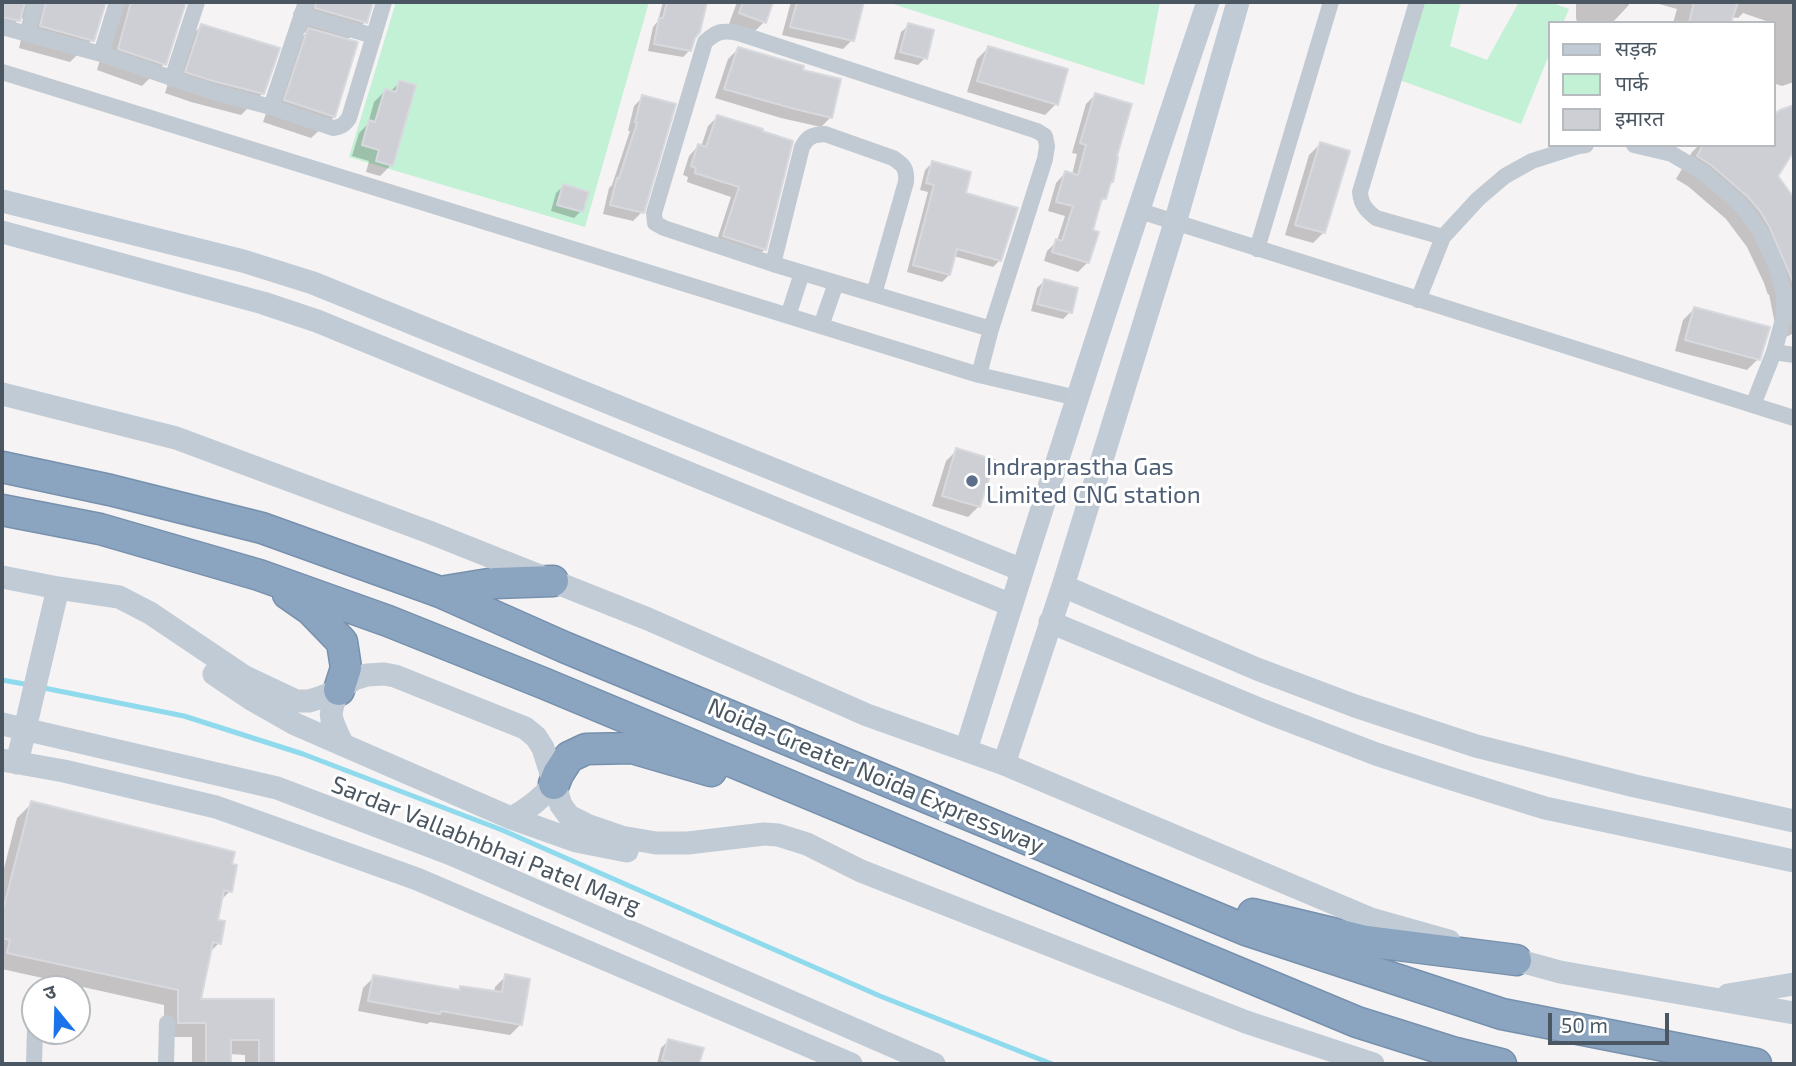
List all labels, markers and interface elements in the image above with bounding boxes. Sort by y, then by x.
legend [1548,21,1775,147]
text: सड़क [1615,35,1657,60]
text: पार्क [1615,70,1649,95]
text: इमारत [1615,105,1664,130]
place label: Indraprastha Gas Limited CNG station [986,453,1201,509]
marker: Indraprastha Gas Limited CNG station [964,473,980,489]
street label: Noida-Greater Noida Expressway [703,692,1049,860]
street label: Sardar Vallabhbhai Patel Marg [327,770,645,920]
north arrow [21,975,91,1045]
text: उ [41,979,59,1004]
scale bar [1551,1000,1672,1044]
text: 50 m [1561,1012,1608,1037]

